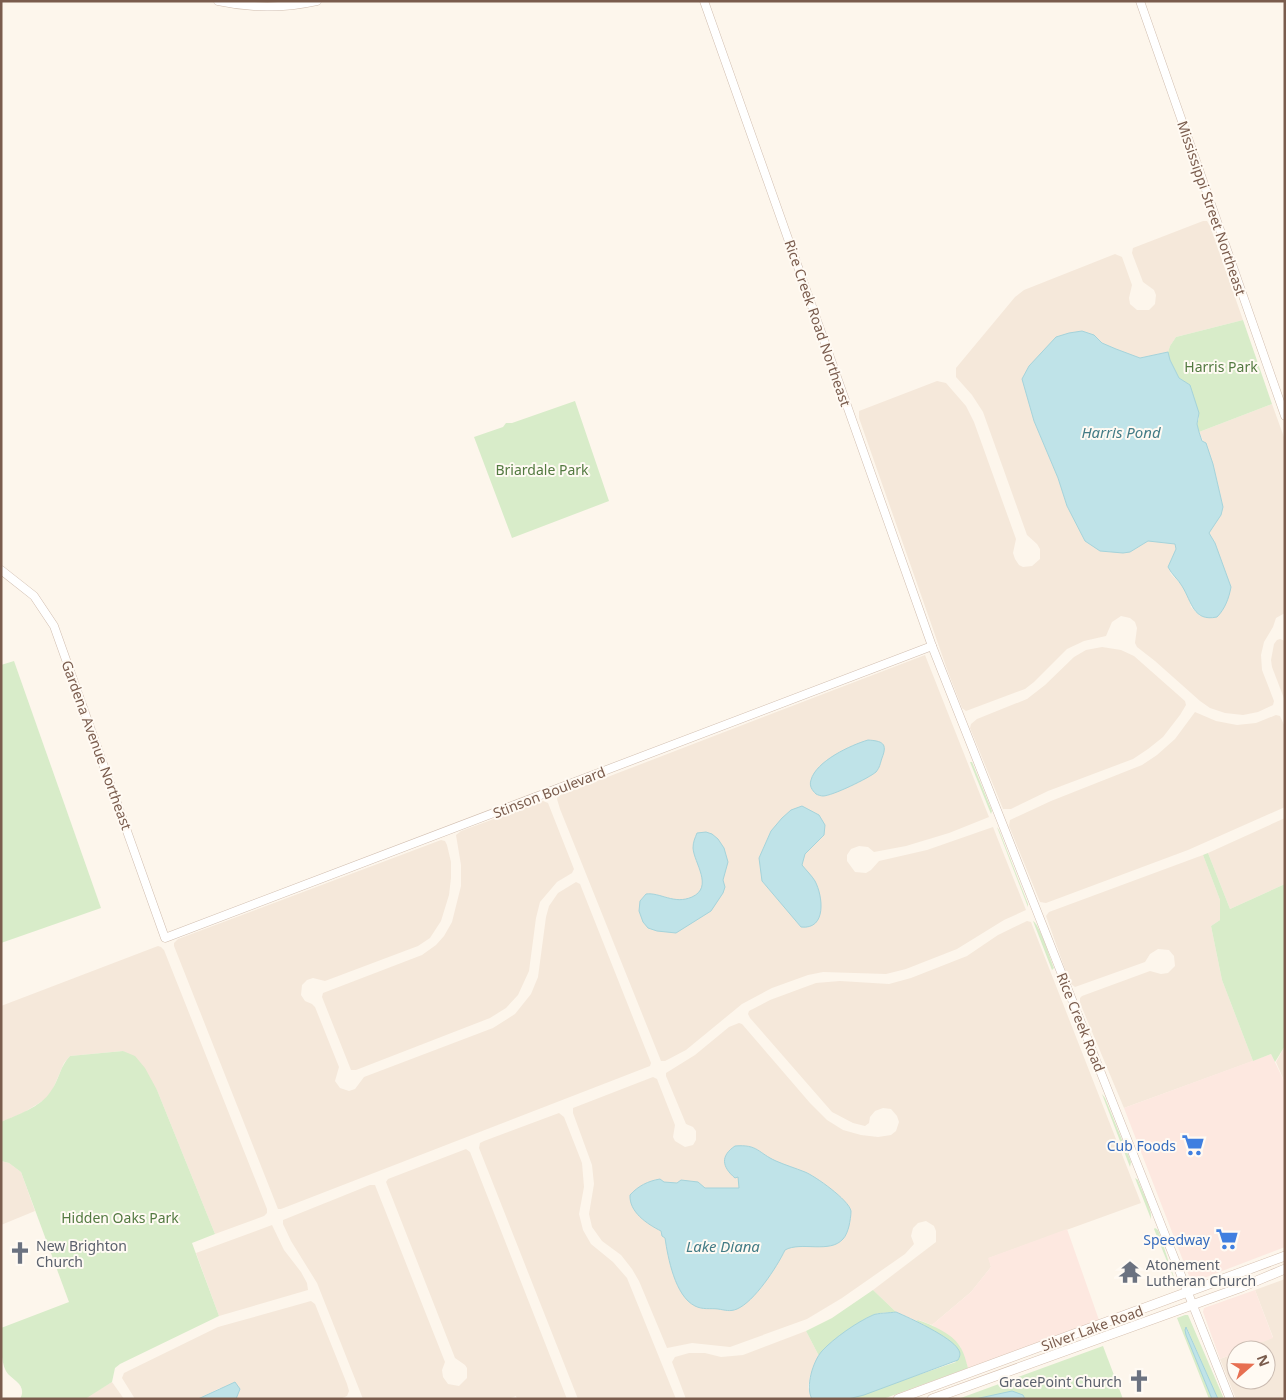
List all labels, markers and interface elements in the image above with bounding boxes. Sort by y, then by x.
street label: Mississippi Street Northeast [1173,118,1251,298]
street label: Rice Creek Road Northeast [780,237,856,409]
park label: Harris Park [1184,357,1258,376]
water label: Harris Pond [1081,422,1161,442]
park label: Briardale Park [495,460,589,479]
street label: Gardena Avenue Northeast [57,658,137,832]
street label: Stinson Boulevard [490,762,608,822]
street label: Rice Creek Road [1052,970,1110,1074]
supermarket icon: Cub Foods [1180,1132,1206,1158]
place label: Cub Foods [1107,1136,1176,1155]
park label: Hidden Oaks Park [61,1208,179,1227]
supermarket icon: Speedway [1214,1226,1240,1252]
place label: Speedway [1143,1230,1211,1249]
place label: New Brighton Church [36,1236,127,1271]
water label: Lake Diana [686,1236,760,1256]
church icon: New Brighton Church [7,1240,33,1266]
place label: Atonement Lutheran Church [1146,1255,1256,1290]
temple icon: Atonement Lutheran Church [1117,1259,1143,1285]
street label: Silver Lake Road [1038,1301,1146,1355]
north arrow [1226,1340,1276,1390]
text: N [1253,1352,1275,1369]
church icon: GracePoint Church [1126,1368,1152,1394]
place label: GracePoint Church [999,1372,1122,1391]

